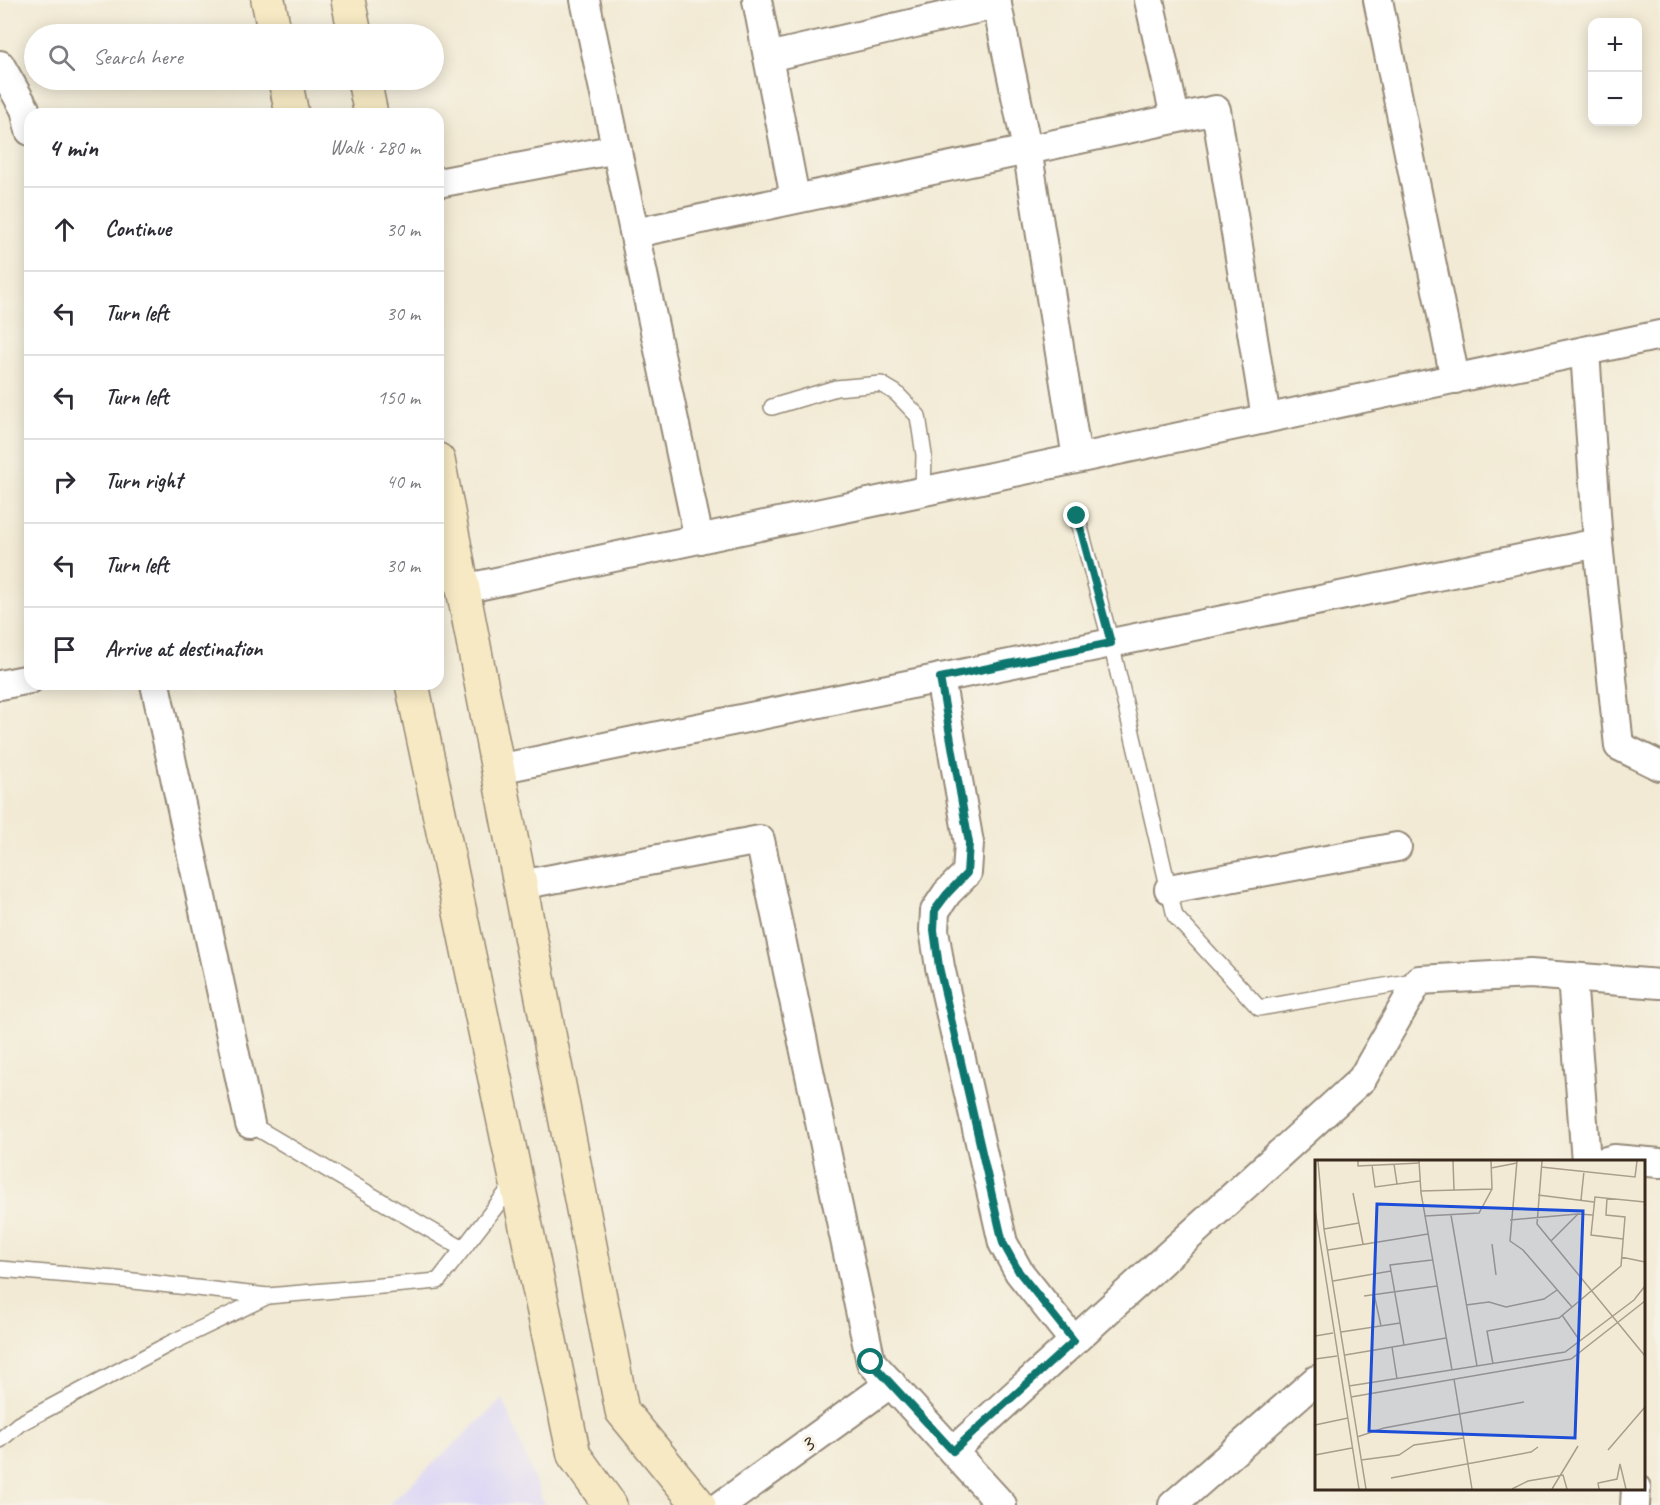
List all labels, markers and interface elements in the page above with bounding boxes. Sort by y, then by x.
map controls [1588,18,1642,126]
button: + [1588,18,1642,72]
search box [24,24,444,90]
icon: search [45,41,78,74]
text: Search here [93,43,183,71]
button: − [1588,72,1642,126]
text: 4 min [48,131,98,164]
text: Walk · 280 m [330,135,420,160]
icon: ahead [48,213,81,246]
text: Continue [105,215,171,243]
text: 30 m [386,217,420,242]
icon: left [48,297,81,330]
text: Turn left [105,299,169,327]
text: 30 m [386,301,420,326]
icon: left [48,381,81,414]
text: Turn left [105,383,169,411]
text: 150 m [377,385,420,410]
icon: right [48,465,81,498]
text: Turn right [105,467,182,495]
text: 40 m [386,469,420,494]
route end [1063,502,1089,528]
icon: left [48,549,81,582]
text: Turn left [105,551,169,579]
text: 30 m [386,553,420,578]
icon: arrive [48,633,81,666]
text: Arrive at destination [105,635,262,663]
inset map [1315,1160,1645,1490]
route start [857,1348,883,1374]
street label: 3 [794,1427,822,1459]

